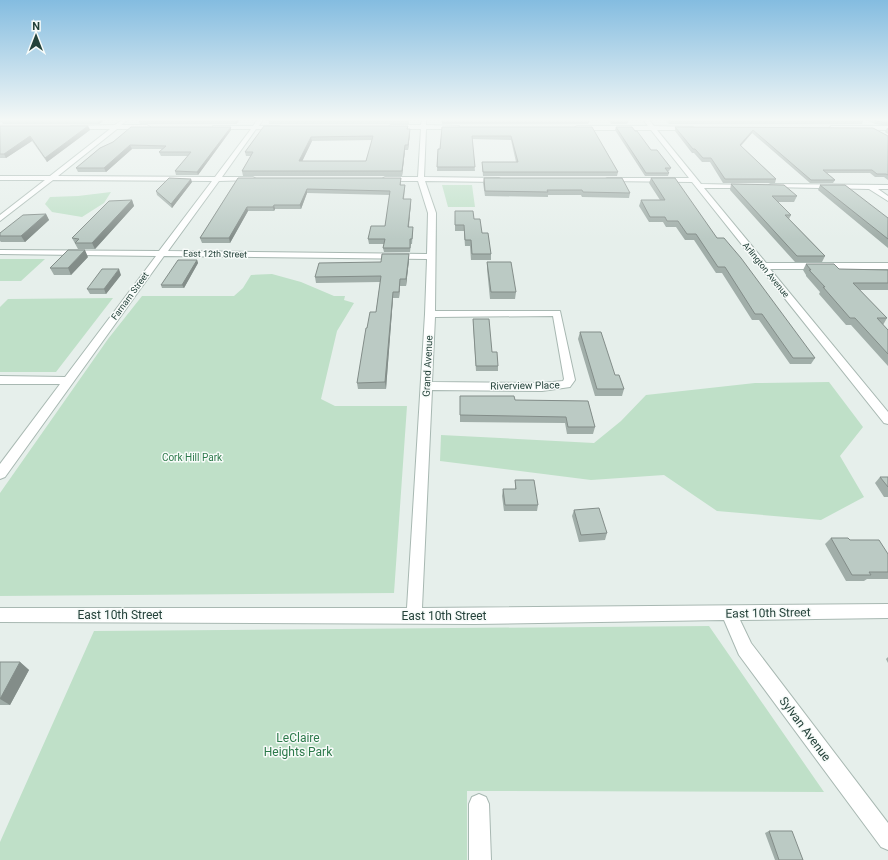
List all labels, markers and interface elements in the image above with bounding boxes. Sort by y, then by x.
north arrow [16,16,56,56]
text: N [32,20,40,33]
street label: Arlington Avenue [741,240,791,300]
street label: East 12th Street [183,248,247,260]
street label: Farnam Street [109,270,151,322]
street label: Grand Avenue [420,335,435,397]
street label: Riverview Place [490,379,560,392]
park label: Cork Hill Park [162,452,223,463]
street label: East 10th Street [725,605,811,621]
street label: East 10th Street [77,608,163,622]
street label: East 10th Street [401,609,487,623]
street label: Sylvan Avenue [776,694,834,764]
park label: LeClaire Heights Park [264,731,333,759]

